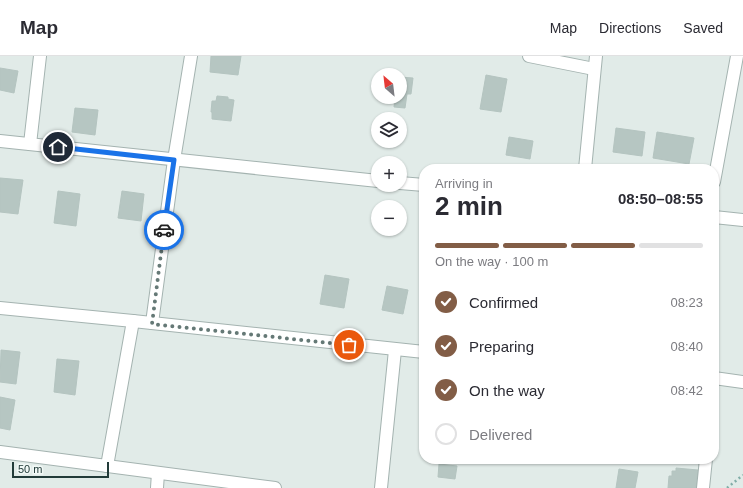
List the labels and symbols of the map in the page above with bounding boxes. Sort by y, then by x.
north arrow [371,68,407,104]
pin [41,130,75,164]
courier [144,210,184,250]
pin [332,328,366,362]
scale bar [12,460,109,479]

